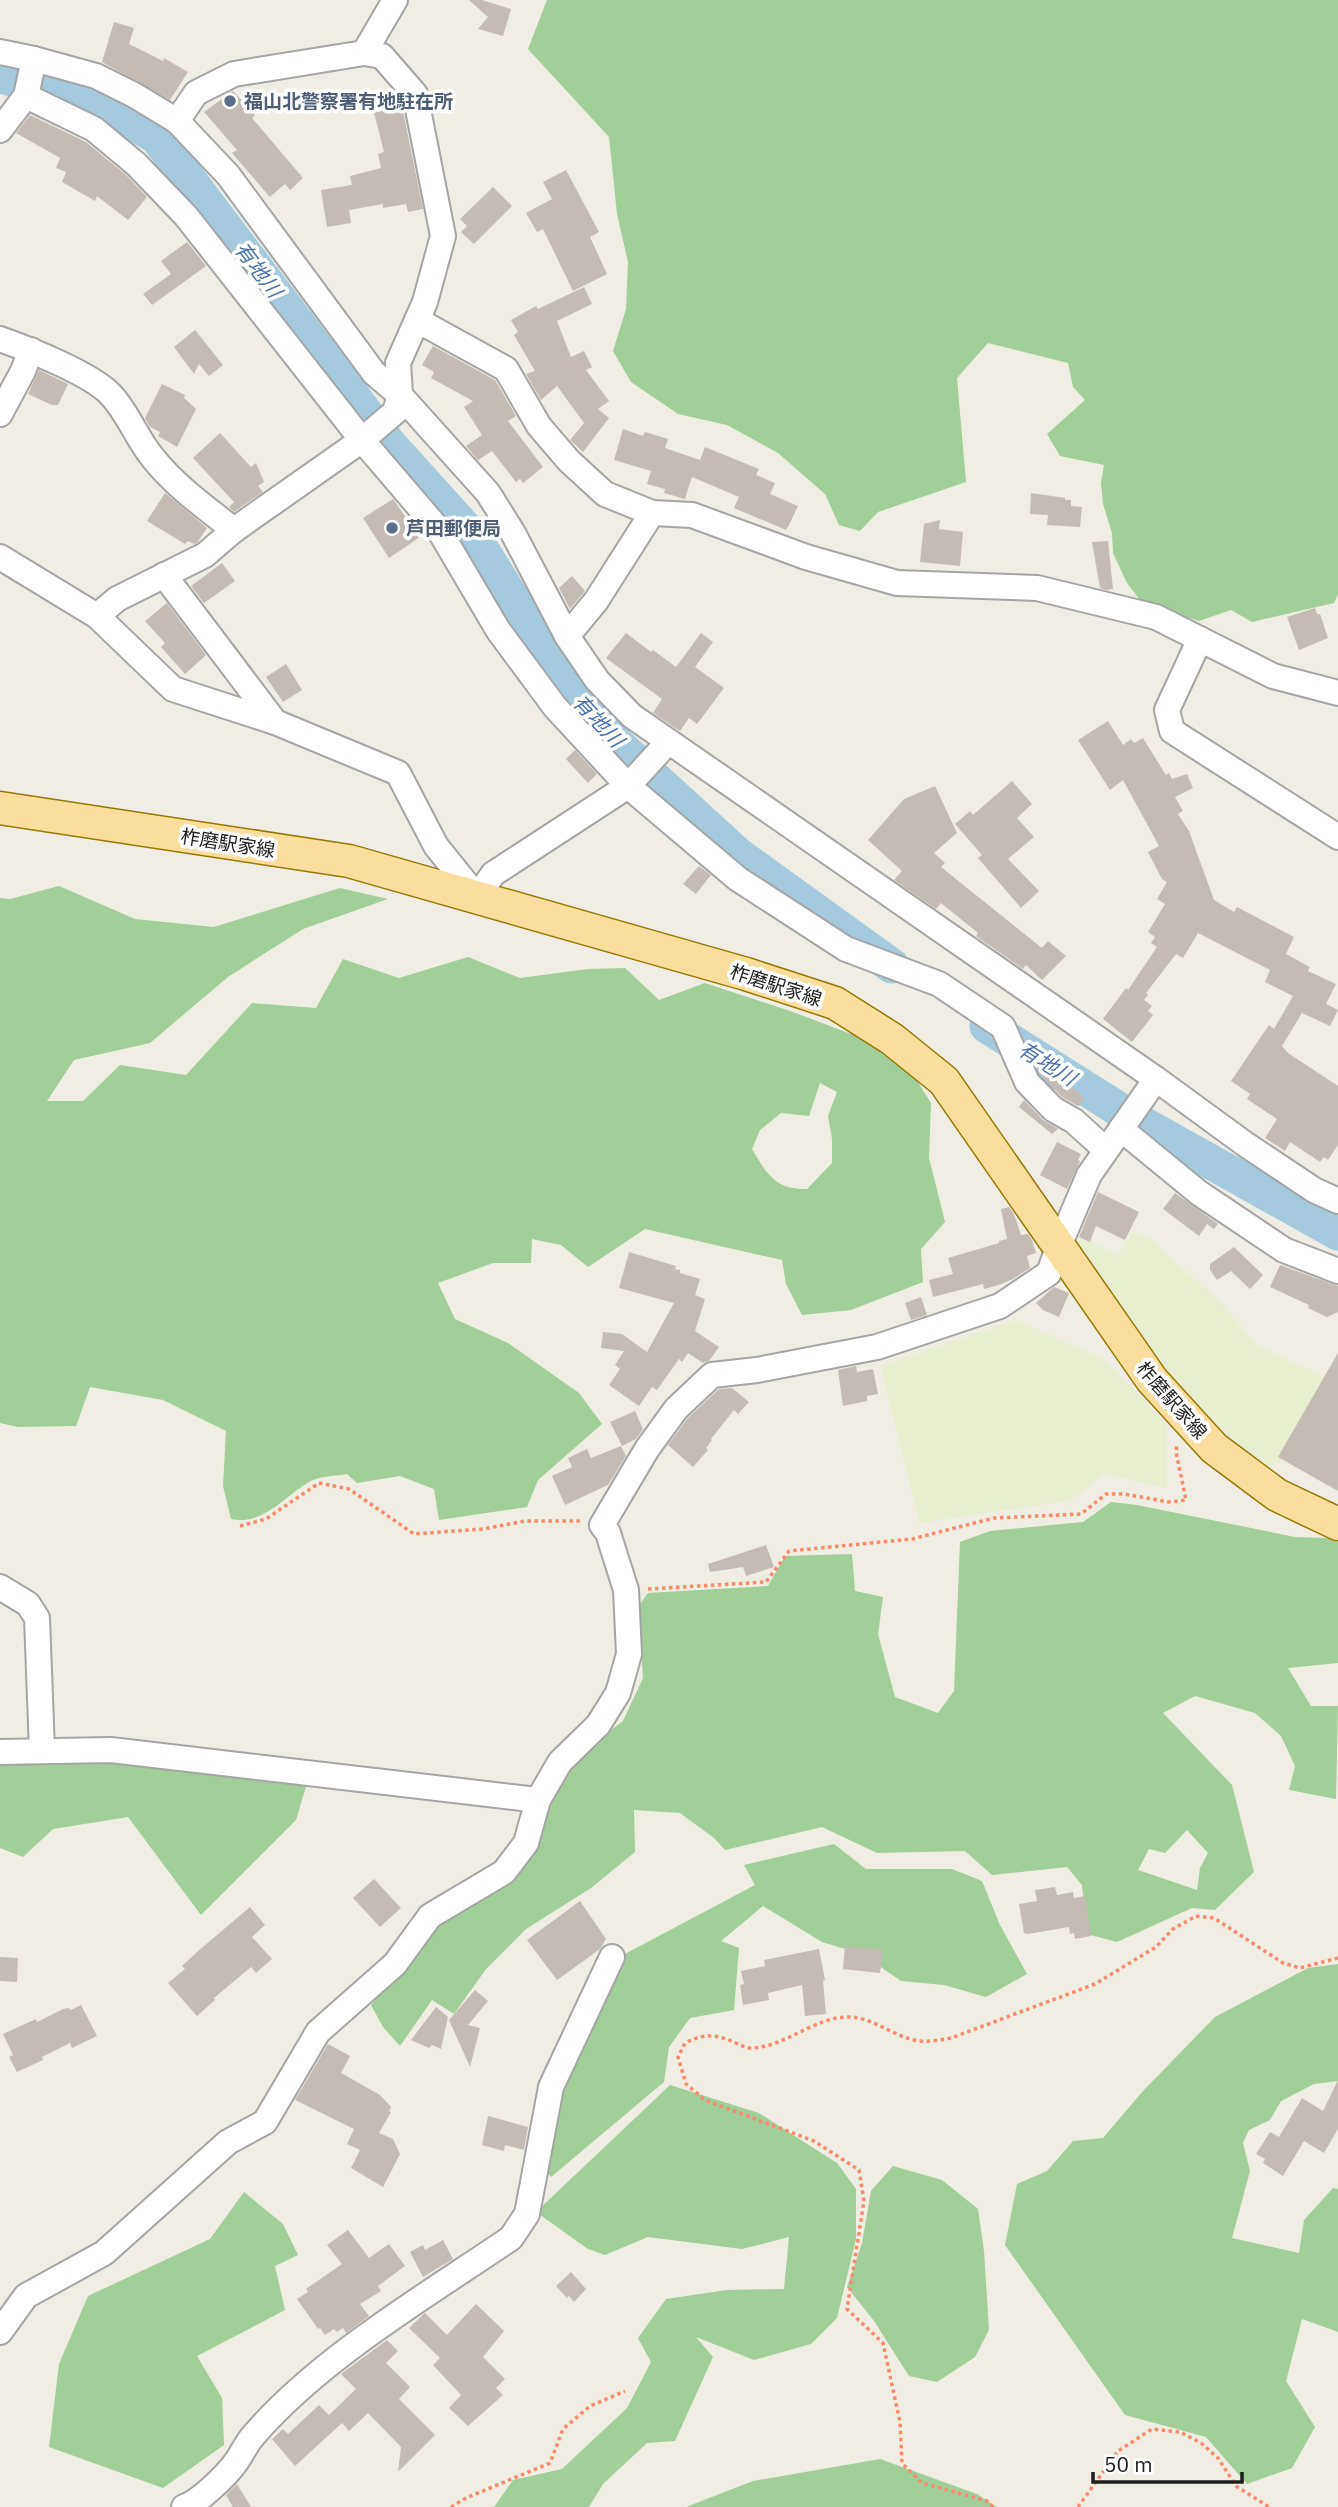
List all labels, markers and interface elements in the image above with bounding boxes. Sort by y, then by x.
place label: 福山北警察署有地駐在所 [244,89,453,113]
marker: 福山北警察署有地駐在所 [222,93,238,109]
water label: 有地川 [229,236,290,305]
place label: 芦田郵便局 [406,516,501,540]
marker: 芦田郵便局 [384,520,400,536]
water label: 有地川 [567,688,632,754]
street label: 柞磨駅家線 [179,824,277,862]
street label: 柞磨駅家線 [727,959,825,1011]
water label: 有地川 [1013,1035,1083,1093]
street label: 柞磨駅家線 [1132,1356,1212,1444]
scale bar [1093,2440,1242,2484]
text: 50 m [1104,2450,1153,2478]

